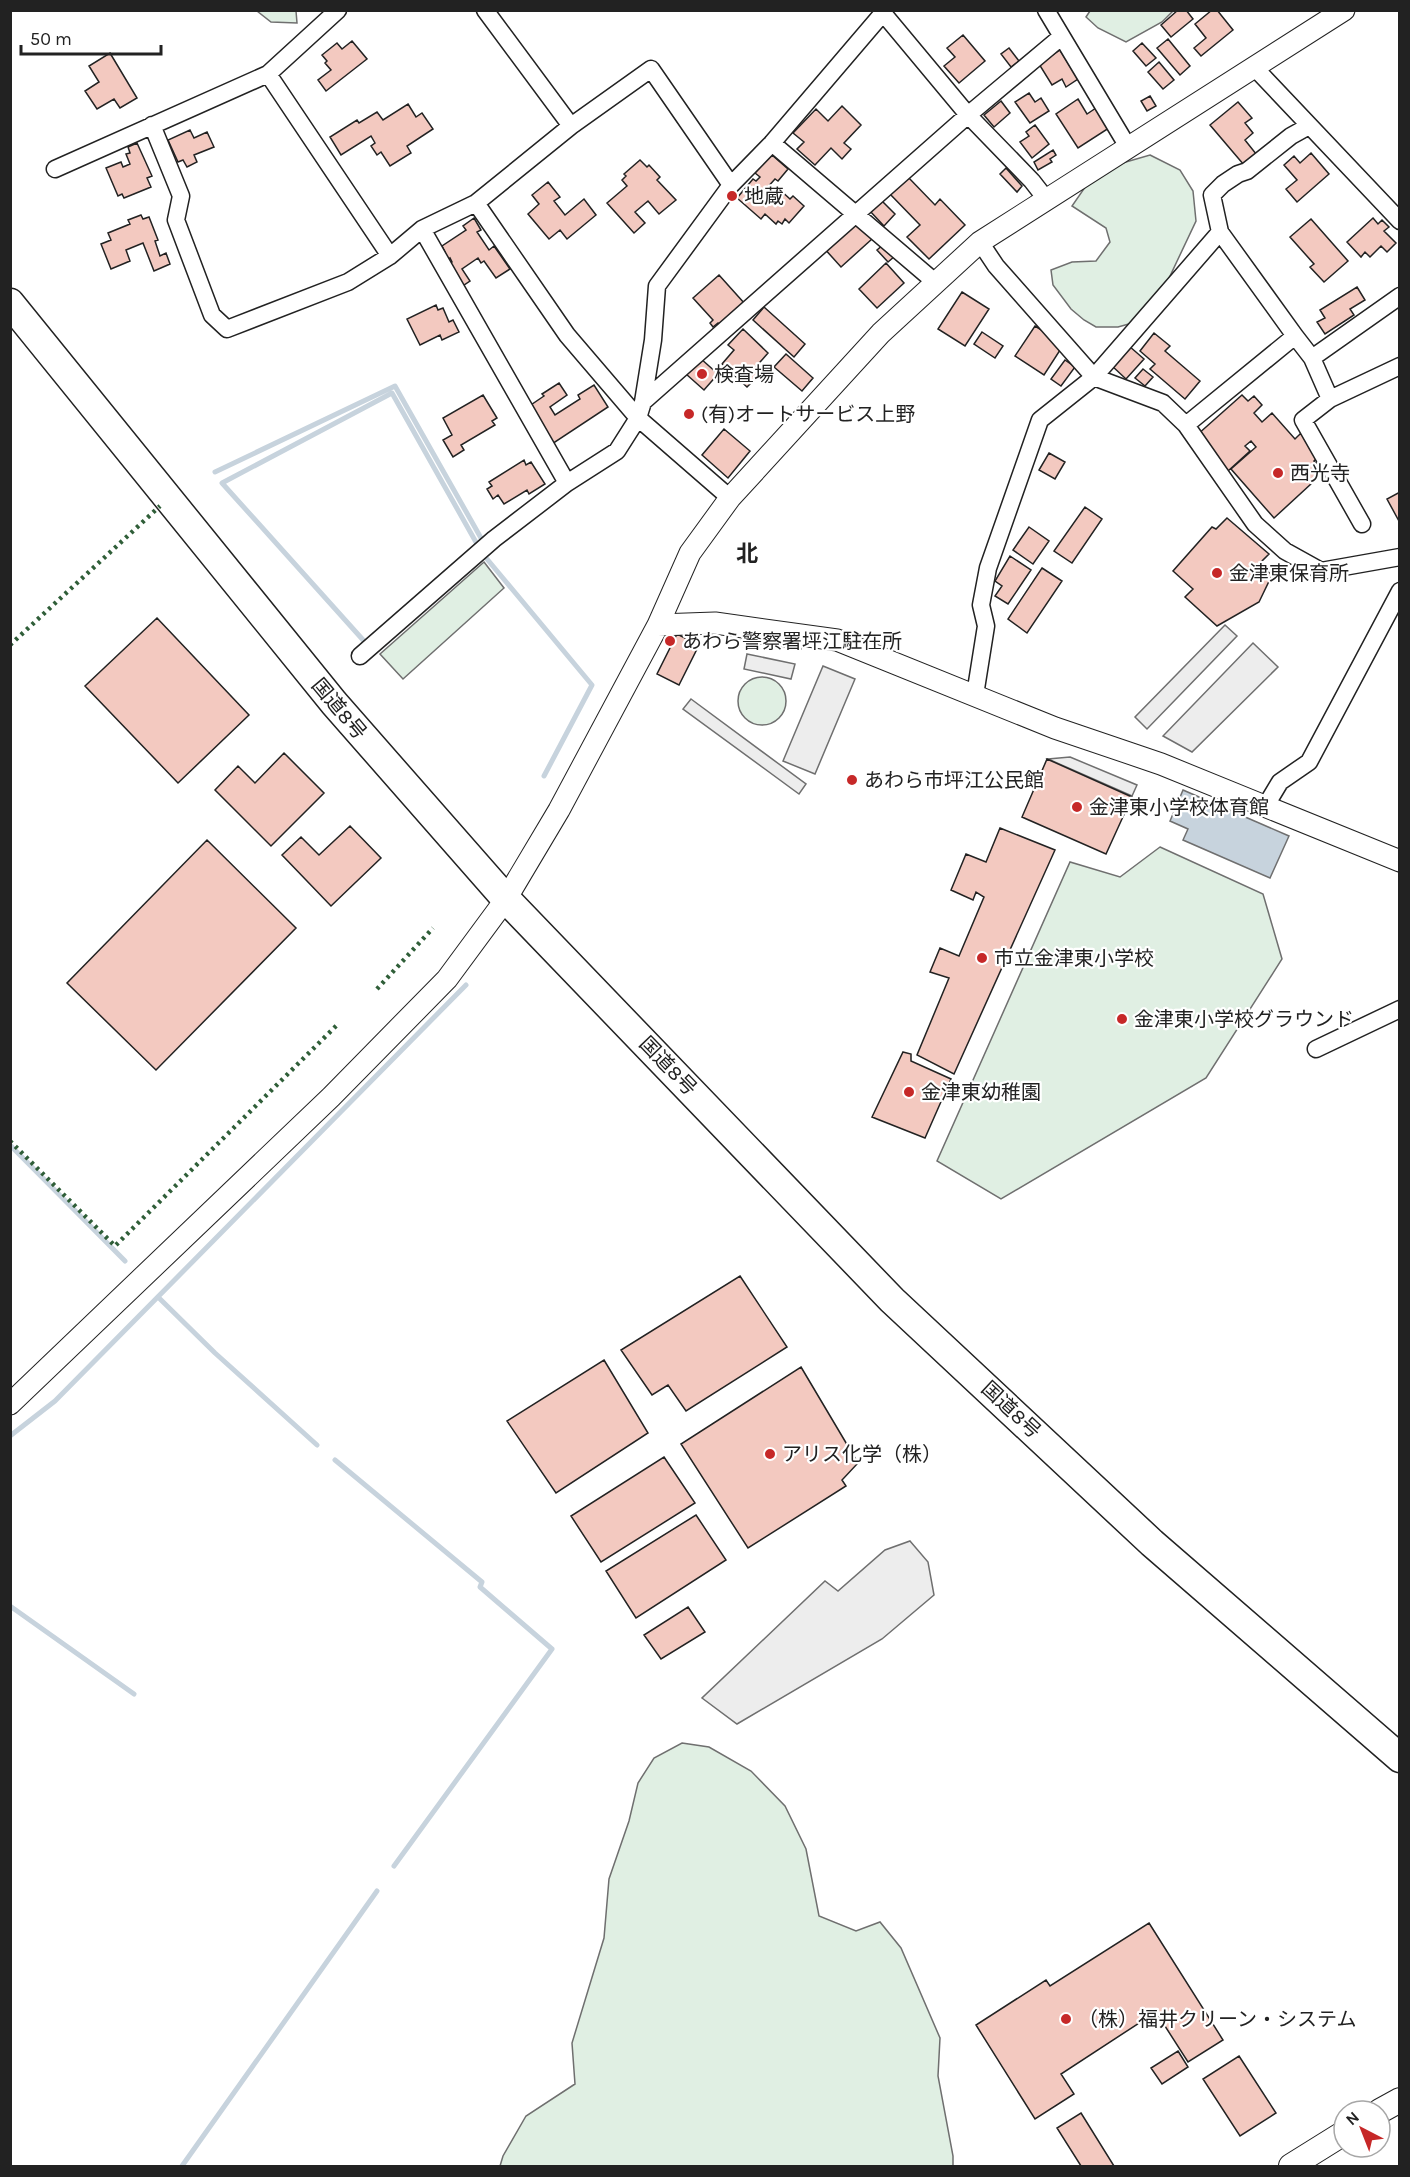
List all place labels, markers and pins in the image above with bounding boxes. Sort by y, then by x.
place label: 地蔵 [744,185,784,208]
marker: 地蔵 [725,189,739,203]
place label: 検査場 [714,363,774,386]
marker: 検査場 [695,367,709,381]
place label: (有)オートサービス上野 [701,403,915,426]
marker: (有)オートサービス上野 [682,407,696,421]
place label: 西光寺 [1290,462,1350,485]
marker: 西光寺 [1271,466,1285,480]
place label: 金津東保育所 [1229,562,1349,585]
marker: 金津東保育所 [1210,566,1224,580]
place label: あわら警察署坪江駐在所 [682,630,902,653]
marker: あわら警察署坪江駐在所 [663,634,677,648]
place label: あわら市坪江公民館 [864,769,1044,792]
marker: あわら市坪江公民館 [845,773,859,787]
place label: 金津東小学校体育館 [1089,796,1269,819]
marker: 金津東小学校体育館 [1070,800,1084,814]
place label: 市立金津東小学校 [994,947,1154,970]
marker: 市立金津東小学校 [975,951,989,965]
place label: 金津東小学校グラウンド [1134,1008,1354,1031]
marker: 金津東小学校グラウンド [1115,1012,1129,1026]
place label: 金津東幼稚園 [921,1081,1041,1104]
marker: 金津東幼稚園 [902,1085,916,1099]
place label: アリス化学（株） [782,1443,942,1466]
marker: アリス化学（株） [763,1447,777,1461]
place label: （株）福井クリーン・システム [1078,2008,1356,2031]
marker: （株）福井クリーン・システム [1059,2012,1073,2026]

